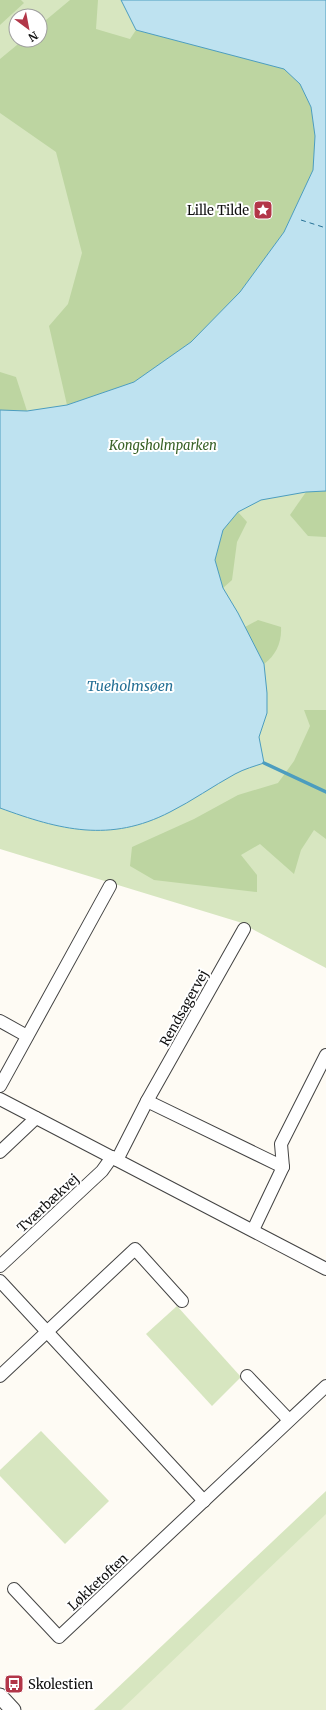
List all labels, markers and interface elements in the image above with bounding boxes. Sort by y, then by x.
north arrow [8,8,48,48]
text: N [26,28,41,45]
place icon: Lille Tilde [252,199,274,221]
place label: Lille Tilde [187,202,249,219]
park label: Kongsholmparken [108,437,217,454]
water label: Tueholmsøen [87,677,173,695]
street label: Rendsagervej [156,967,212,1049]
street label: Tværbækvej [14,1170,82,1236]
street label: Løkketoften [64,1550,132,1614]
bus stop icon: Skolestien [3,1673,25,1695]
place label: Skolestien [28,1676,93,1693]

